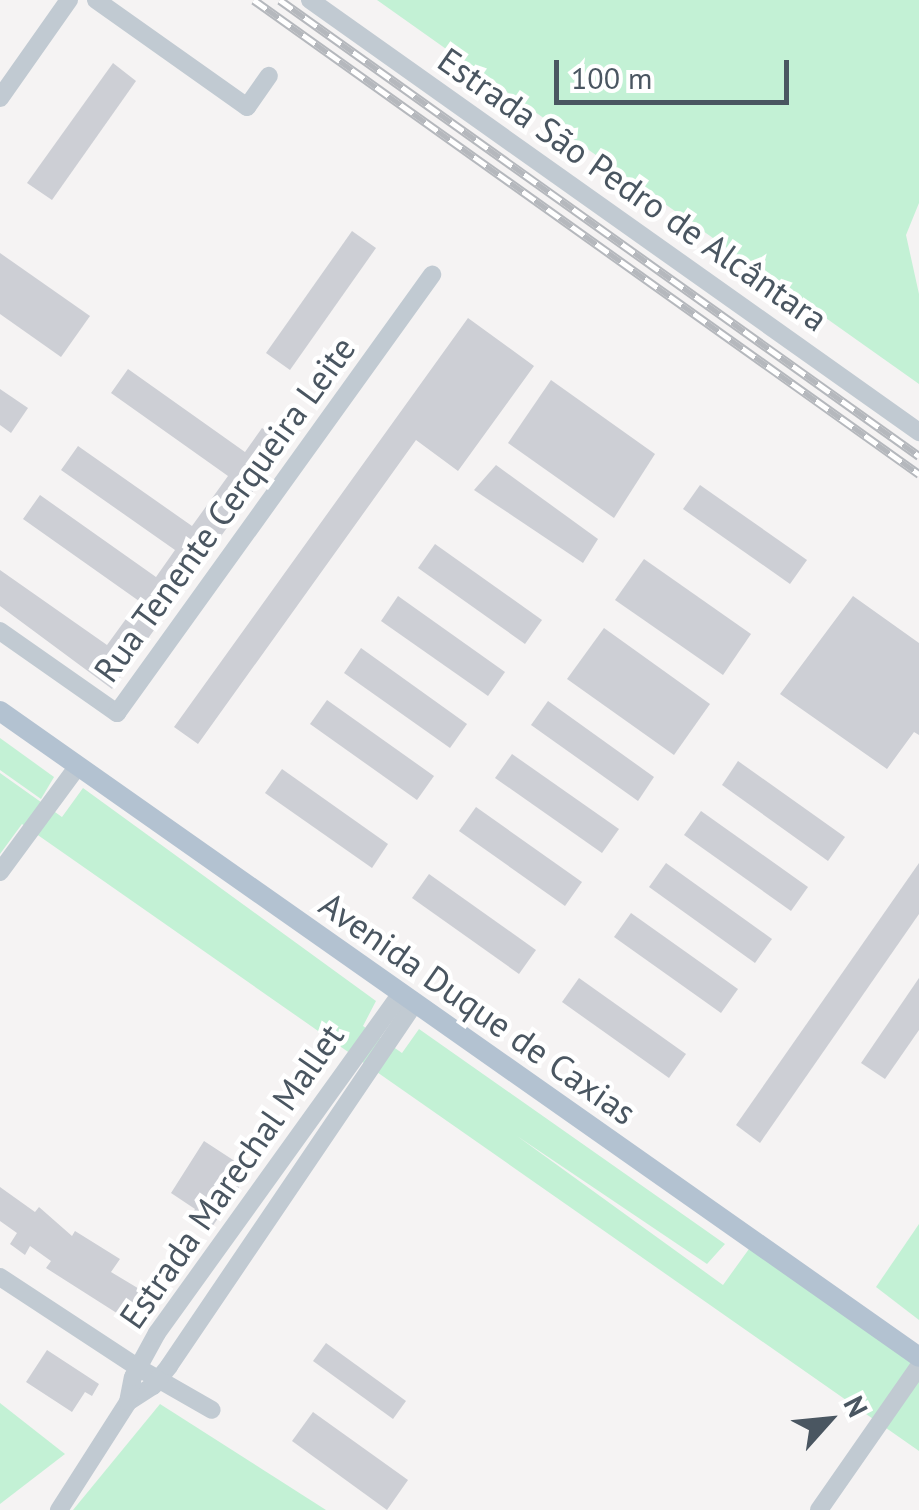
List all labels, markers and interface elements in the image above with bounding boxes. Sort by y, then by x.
street label: Estrada São Pedro de Alcântara [430,38,836,340]
scale bar [559,40,794,102]
text: 100 m [571,58,652,97]
street label: Rua Tenente Cerqueira Leite [84,328,364,690]
street label: Avenida Duque de Caxias [312,883,644,1133]
street label: Estrada Marechal Mallet [110,1016,352,1336]
north arrow [779,1370,879,1470]
text: N [836,1390,877,1423]

